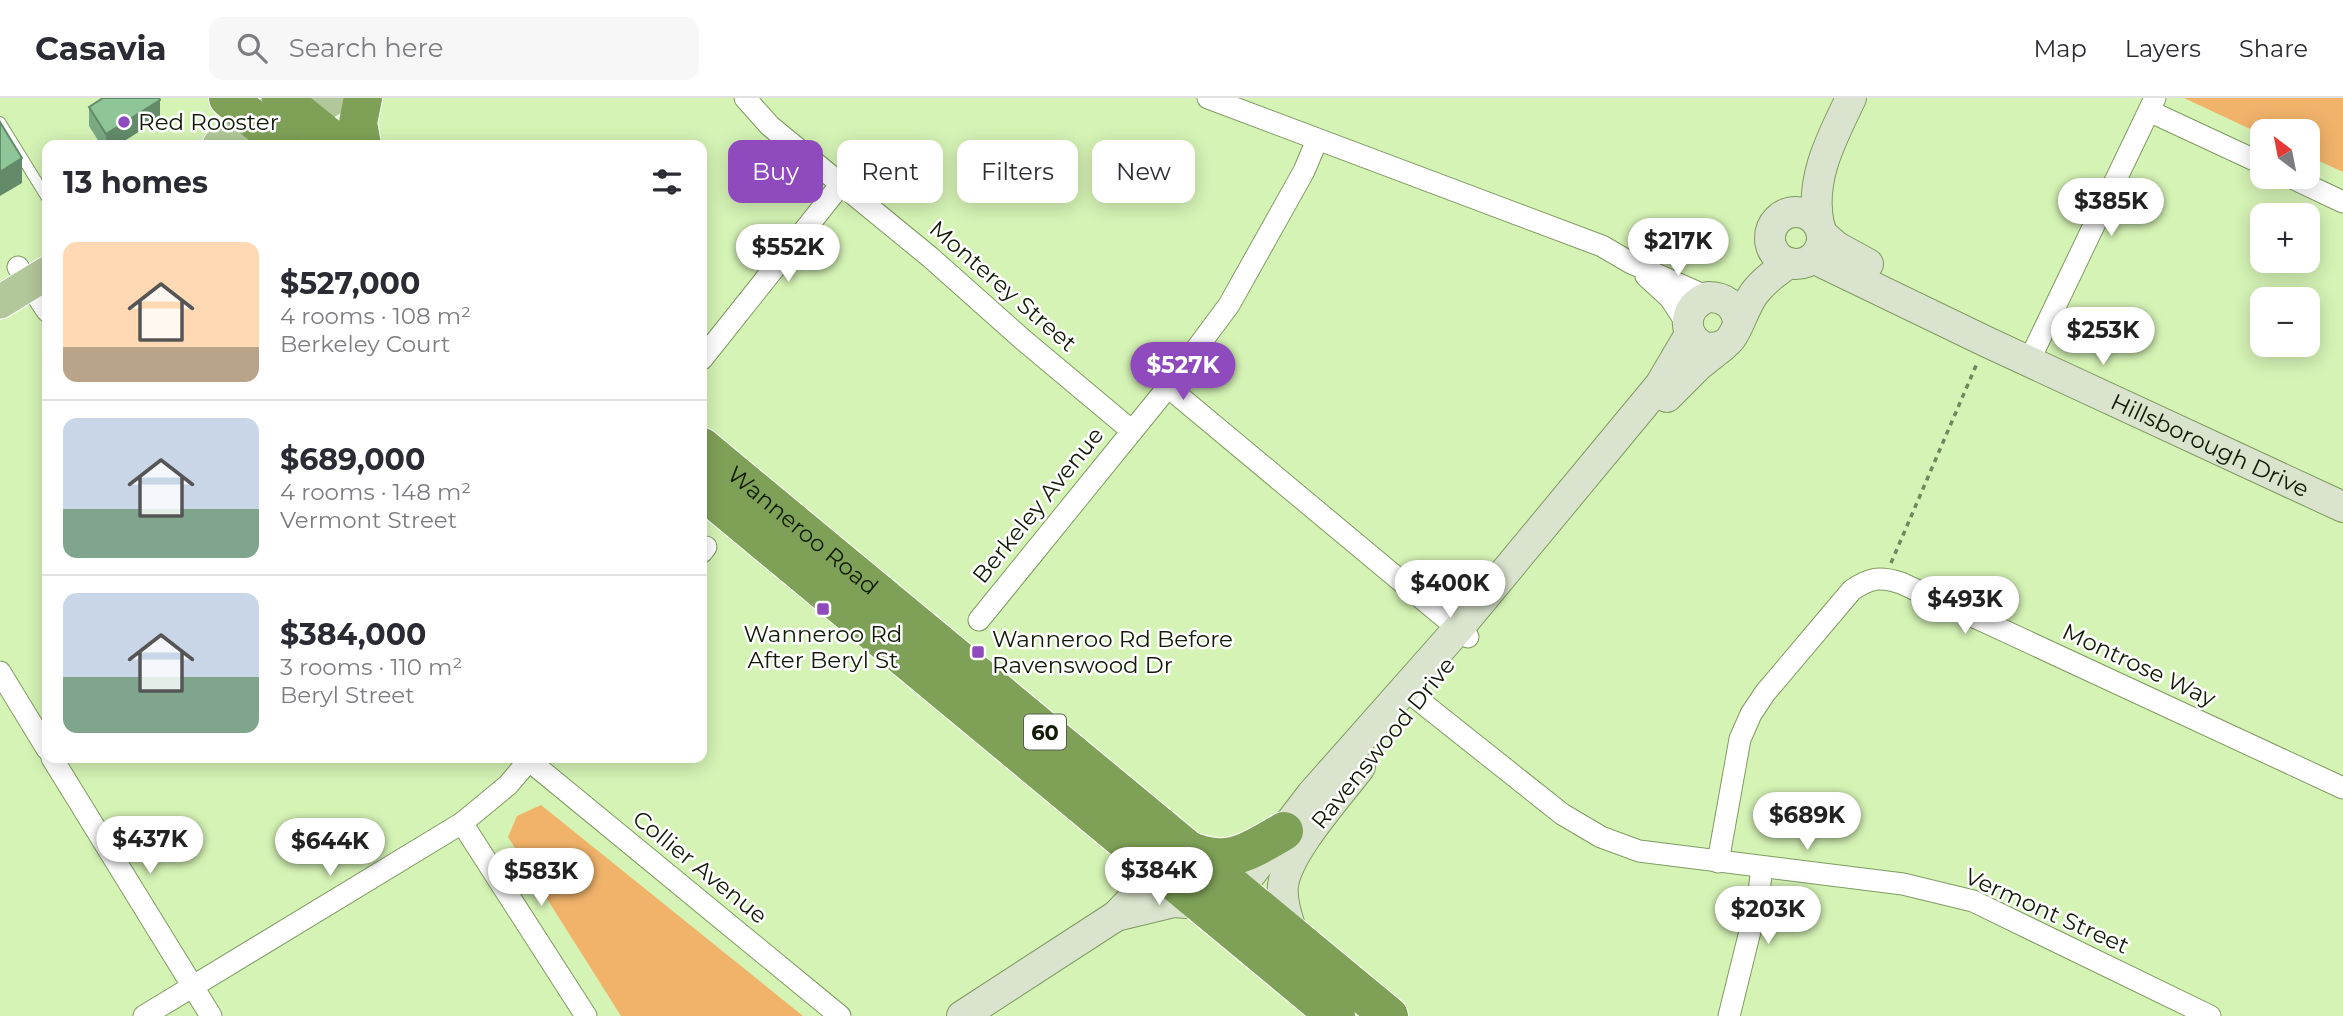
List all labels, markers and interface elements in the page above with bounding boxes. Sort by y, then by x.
search box [209,17,699,80]
text: Casavia [35,28,167,68]
icon: search [233,29,271,67]
text: Search here [289,32,443,64]
text: Map [2033,34,2087,63]
text: Layers [2125,34,2201,63]
text: Share [2239,34,2308,63]
place label: Red Rooster [138,108,279,136]
marker: Red Rooster [116,114,132,130]
north arrow [2250,119,2320,189]
map controls [2250,119,2320,357]
chip: Buy [728,140,823,203]
chip: Rent [837,140,943,203]
chip: Filters [957,140,1078,203]
chip: New [1092,140,1195,203]
icon: filters [648,163,686,201]
text: 13 homes [63,164,208,201]
pin: $385K [2062,178,2160,238]
text: $385K [2074,187,2148,215]
button: + [2250,203,2320,273]
street label: Monterey Street [924,215,1082,357]
pin: $217K [1629,218,1727,278]
pin: $552K [739,225,837,284]
text: $217K [1644,227,1712,255]
text: $552K [752,233,824,261]
text: $527,000 [280,265,420,302]
icon: home [119,270,203,354]
button: − [2250,287,2320,357]
text: 4 rooms · 108 m² [280,302,471,330]
pin: $253K [2054,308,2152,367]
text: $253K [2067,316,2139,344]
text: Berkeley Court [280,330,450,358]
pin: $527K [1134,342,1232,402]
text: $527K [1146,351,1220,379]
street label: Hillsborough Drive [2107,387,2313,503]
street label: Berkeley Avenue [966,421,1110,589]
text: $689,000 [280,441,425,478]
icon: home [119,446,203,530]
street label: Wanneroo Road [722,460,884,601]
text: 4 rooms · 148 m² [280,478,471,506]
text: Vermont Street [280,506,457,534]
pin: $400K [1401,560,1499,620]
text: $400K [1410,569,1490,597]
pin: $493K [1916,576,2014,636]
text: $493K [1927,585,2003,613]
marker: Wanneroo Rd After Beryl St [815,601,831,617]
text: $384,000 [280,616,426,653]
street label: Montrose Way [2058,617,2220,713]
place label: Wanneroo Rd After Beryl St [744,620,902,674]
icon: home [119,621,203,705]
place label: Wanneroo Rd Before Ravenswood Dr [992,625,1233,679]
marker: Wanneroo Rd Before Ravenswood Dr [970,644,986,660]
street label: Ravenswood Drive [1305,651,1461,835]
text: 3 rooms · 110 m² [280,653,462,681]
text: Beryl Street [280,681,415,709]
road number: 60 [1024,714,1066,750]
pin: $689K [1758,792,1856,852]
text: $689K [1769,801,1845,829]
street label: Collier Avenue [627,804,773,930]
pin: $437K [101,816,199,876]
pin: $644K [281,818,379,878]
text: $437K [112,825,188,853]
text: $644K [291,827,369,855]
pin: $583K [492,848,590,908]
pin: $384K [1110,848,1208,907]
text: $384K [1121,856,1197,884]
text: $583K [504,857,578,885]
street label: Vermont Street [1960,862,2134,960]
pin: $203K [1719,886,1817,946]
text: $203K [1731,895,1805,923]

